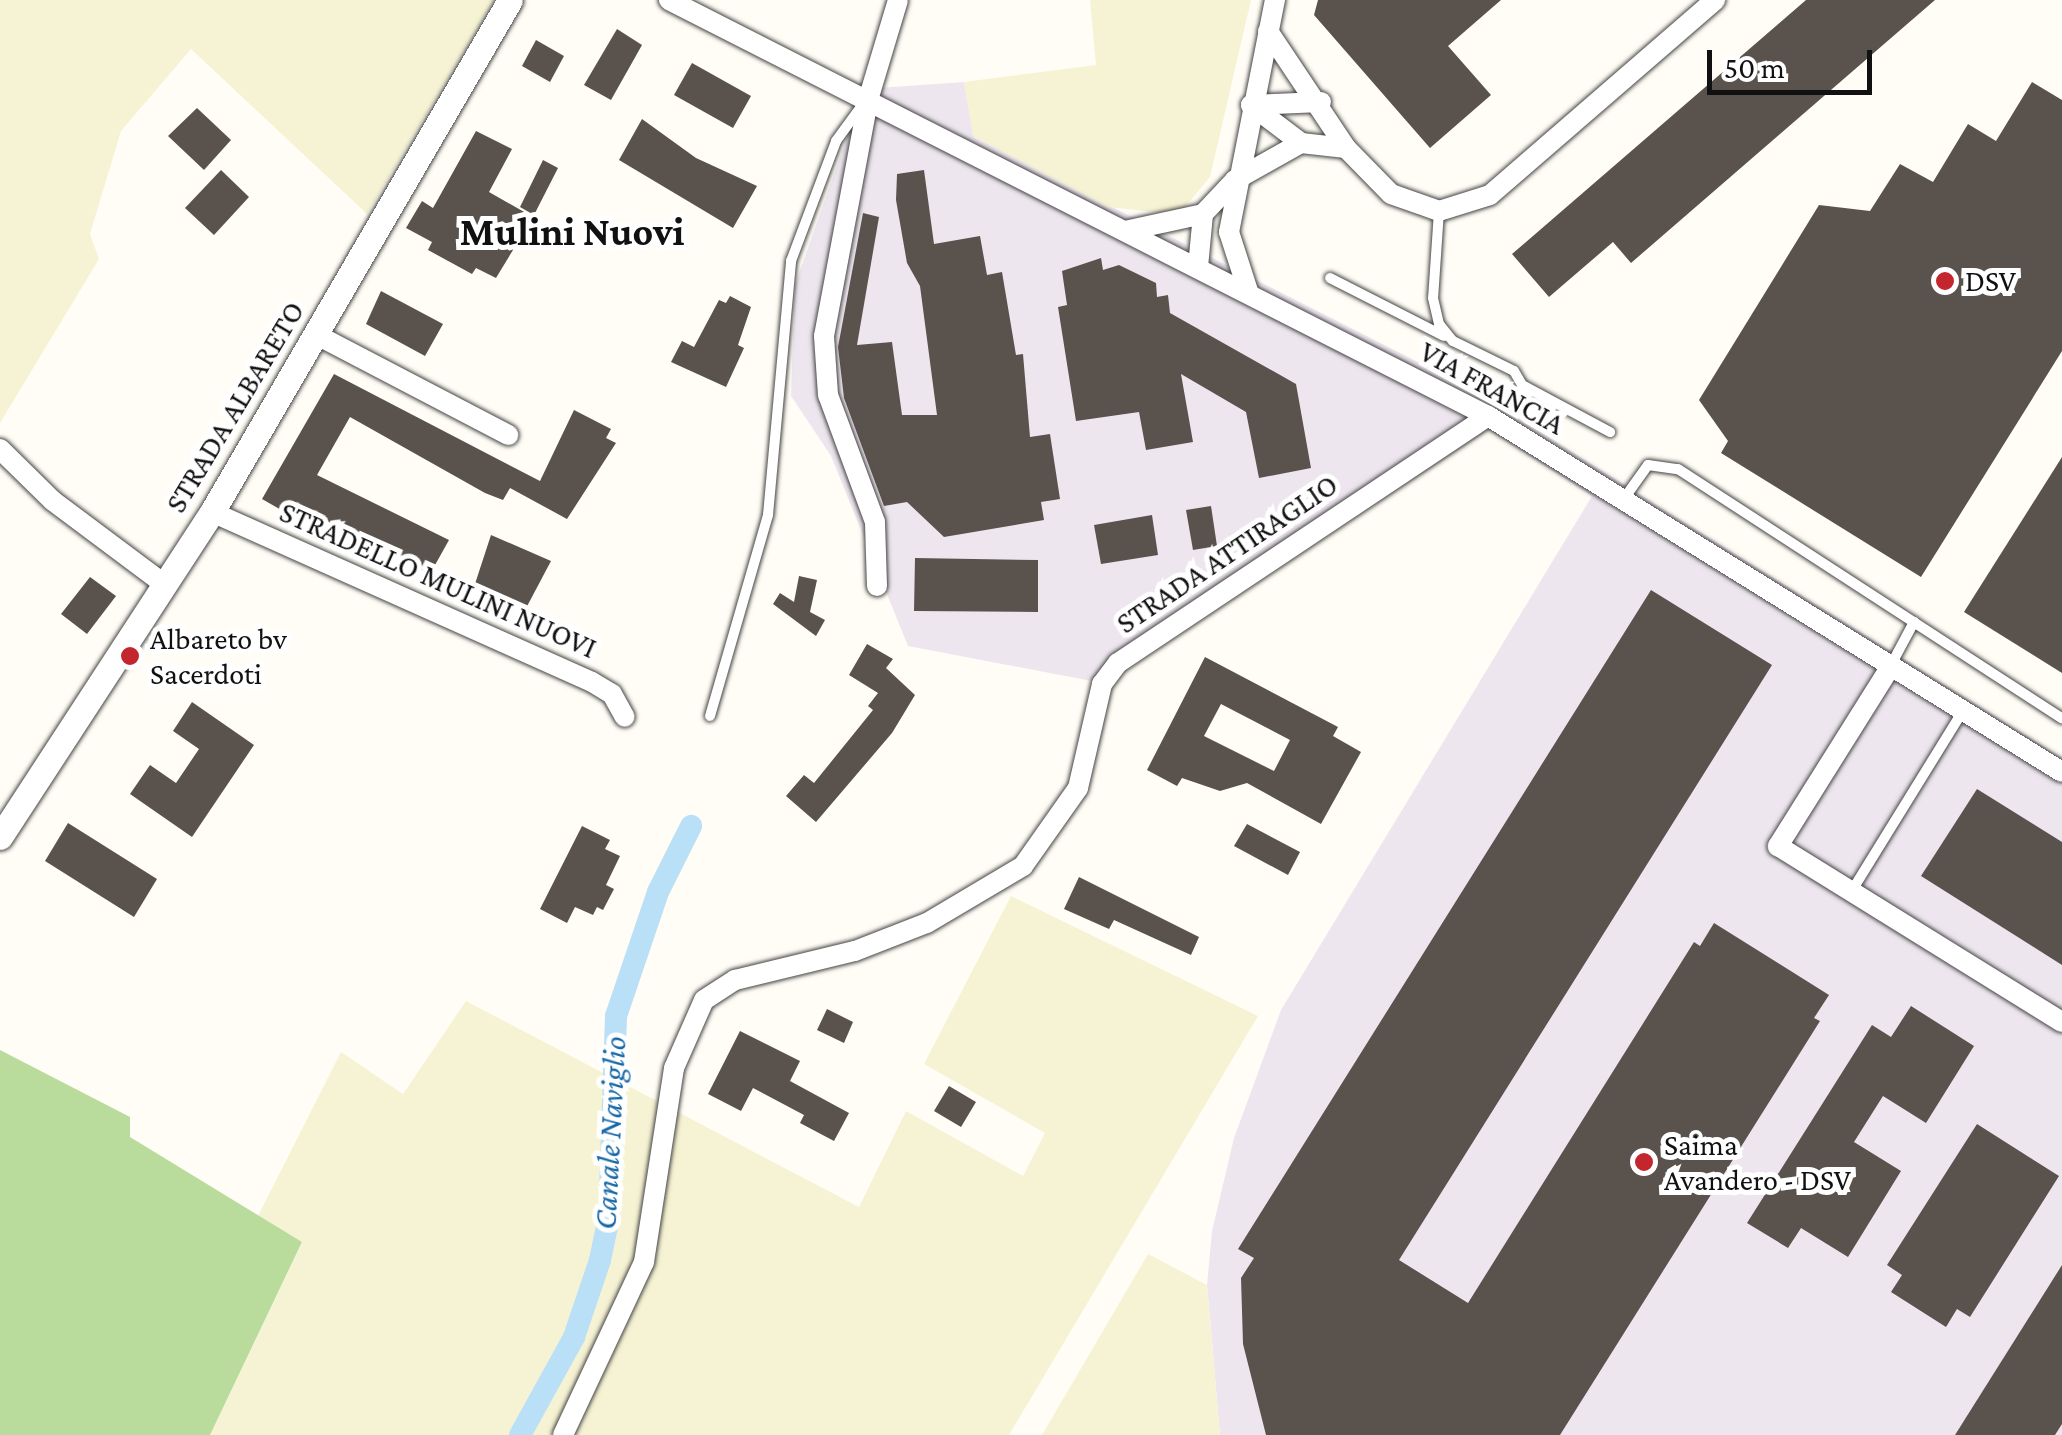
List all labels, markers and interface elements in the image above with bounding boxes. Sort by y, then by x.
scale bar [1712,30,1877,92]
text: 50 m [1724,51,1785,84]
district label: Mulini Nuovi [460,208,684,256]
place label: DSV [1965,263,2016,299]
marker: DSV [1934,270,1956,292]
street label: STRADA ALBARETO [158,295,312,519]
street label: VIA FRANCIA [1413,333,1571,443]
street label: STRADA ATTIRAGLIO [1110,467,1344,641]
street label: STRADELLO MULINI NUOVI [274,494,602,666]
place label: Albareto bv Sacerdoti [150,621,287,692]
marker: Albareto bv Sacerdoti [119,645,141,667]
water label: Canale Naviglio [586,1035,634,1231]
place label: Saima Avandero - DSV [1664,1127,1851,1198]
marker: Saima Avandero - DSV [1633,1151,1655,1173]

